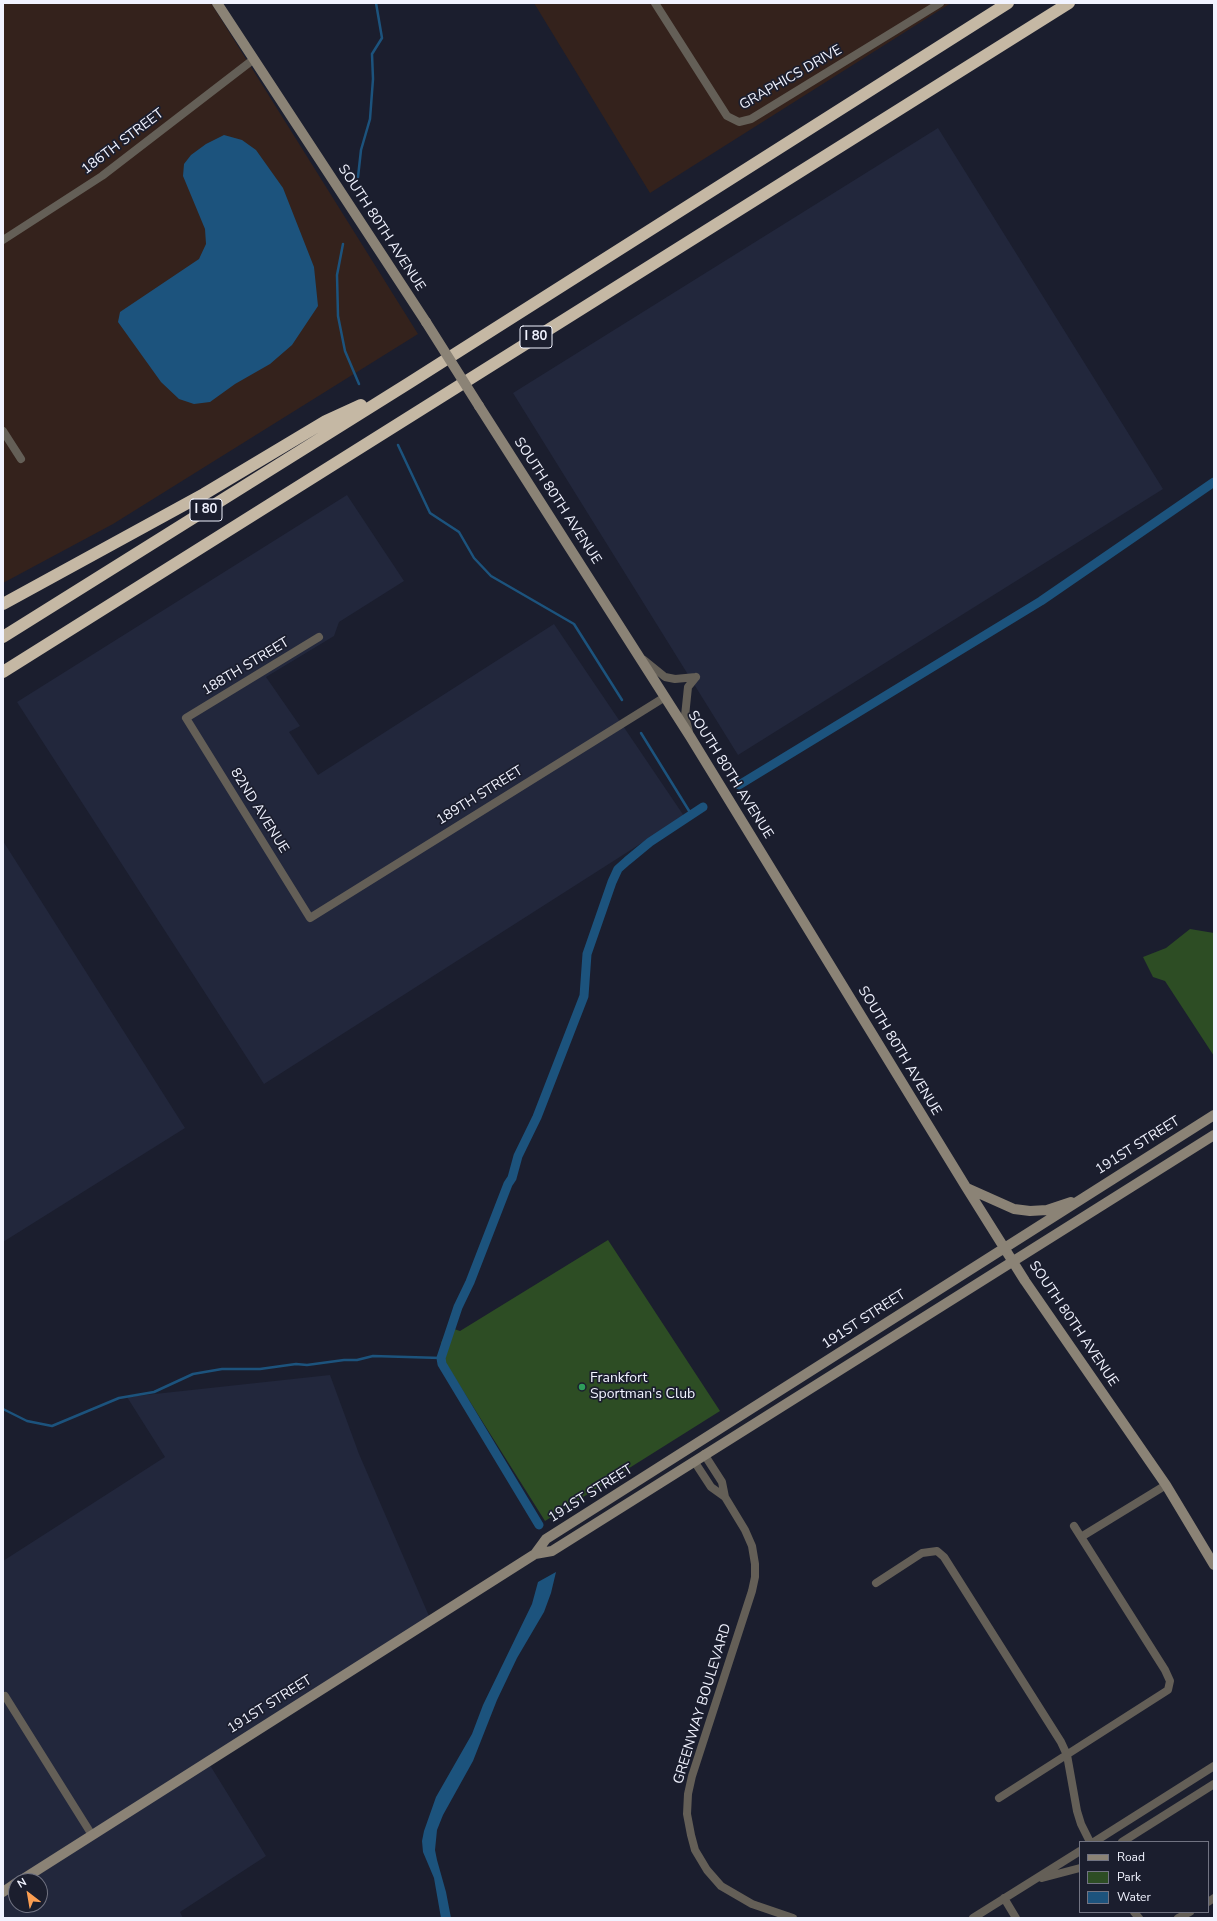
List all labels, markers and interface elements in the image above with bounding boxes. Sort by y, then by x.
street label: GRAPHICS DRIVE [737,42,845,114]
street label: 186TH STREET [79,106,167,178]
street label: SOUTH 80TH AVENUE [334,162,428,294]
road number: I 80 [520,326,552,348]
street label: SOUTH 80TH AVENUE [510,435,604,567]
road number: I 80 [190,499,222,521]
street label: 188TH STREET [199,634,293,700]
street label: SOUTH 80TH AVENUE [684,708,776,842]
street label: 189TH STREET [434,763,526,829]
street label: 82ND AVENUE [226,765,292,857]
street label: SOUTH 80TH AVENUE [854,983,944,1119]
street label: 191ST STREET [1093,1113,1183,1179]
street label: SOUTH 80TH AVENUE [1025,1258,1121,1390]
street label: 191ST STREET [819,1287,909,1353]
place label: Frankfort Sportman's Club [590,1371,695,1404]
marker: Frankfort Sportman's Club [577,1382,587,1392]
street label: 191ST STREET [546,1461,636,1527]
street label: GREENWAY BOULEVARD [671,1622,735,1786]
street label: 191ST STREET [225,1672,315,1738]
legend [1079,1841,1209,1913]
text: Road [1117,1849,1145,1865]
text: Park [1117,1869,1141,1885]
north arrow [8,1873,48,1913]
text: N [15,1875,29,1892]
text: Water [1117,1889,1151,1905]

